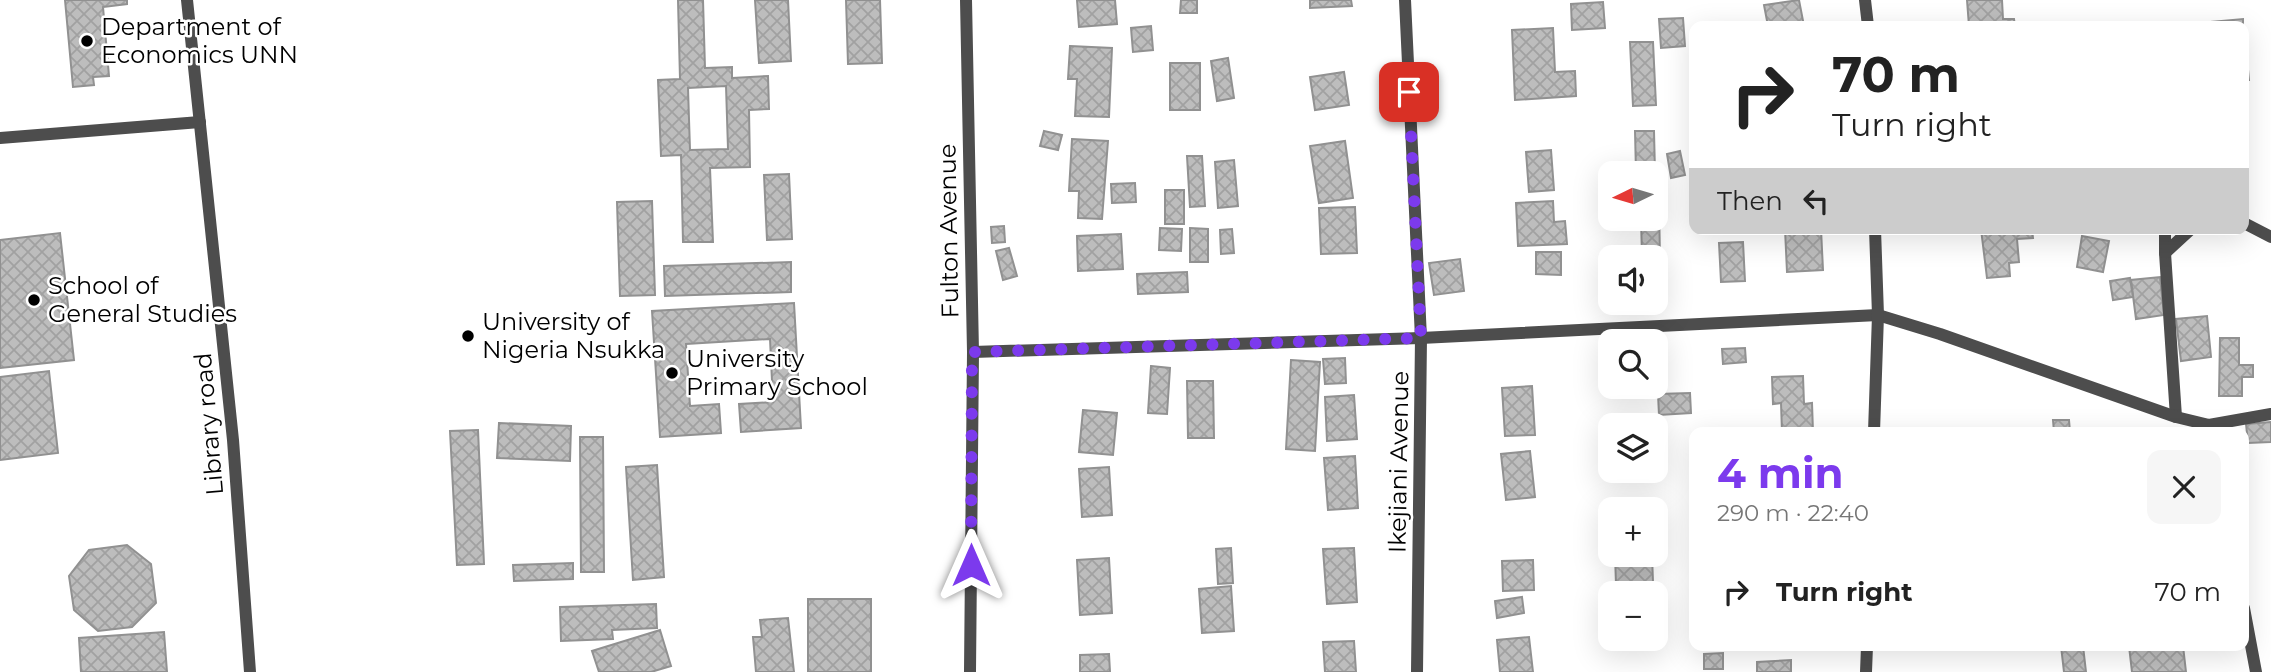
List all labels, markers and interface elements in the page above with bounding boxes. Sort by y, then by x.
place label: Department of Economics UNN [101,12,298,69]
marker: Department of Economics UNN [79,33,95,49]
text: 70 m [1832,45,1960,104]
icon: right [1717,49,1808,140]
pin [1379,62,1439,122]
icon: arrive [1390,73,1428,111]
text: Turn right [1832,105,1992,144]
street label: Fulton Avenue [932,143,965,319]
north arrow [1598,161,1668,231]
map controls [1598,161,1668,651]
icon: left [1797,182,1835,220]
text: Then [1717,185,1783,217]
button: sound [1598,245,1668,315]
place label: School of General Studies [48,271,237,328]
marker: School of General Studies [26,292,42,308]
place label: University of Nigeria Nsukka [482,307,665,364]
marker: University of Nigeria Nsukka [460,328,476,344]
button: search [1598,329,1668,399]
place label: University Primary School [686,344,868,401]
street label: Library road [188,351,229,497]
marker: University Primary School [664,365,680,381]
street label: Ikejiani Avenue [1382,371,1415,553]
button: layers [1598,413,1668,483]
text: 4 min [1717,447,1844,499]
button: close [2147,450,2221,524]
button: + [1598,497,1668,567]
text: 290 m · 22:40 [1717,499,1869,527]
position arrow [934,528,1008,602]
icon: right [1717,573,1755,611]
text: Turn right [1776,576,1912,608]
text: 70 m [2155,576,2221,608]
button: − [1598,581,1668,651]

